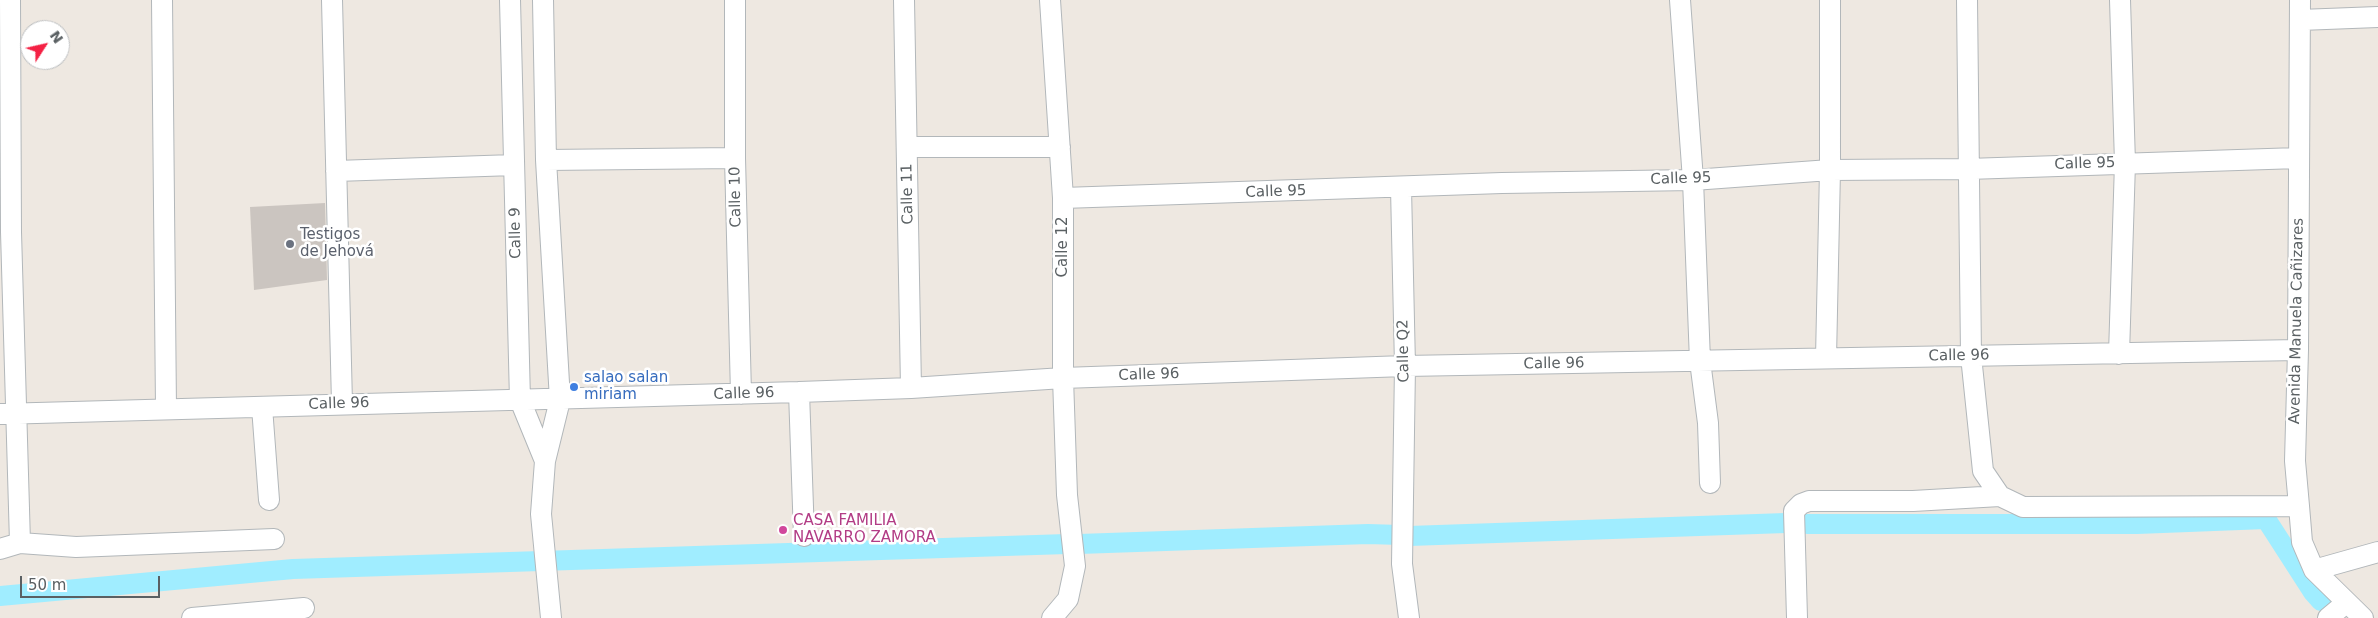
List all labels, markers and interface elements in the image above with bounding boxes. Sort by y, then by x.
north arrow [20,20,70,70]
text: N [47,28,66,46]
street label: Calle 95 [2054,154,2116,174]
street label: Calle 11 [898,163,918,225]
street label: Calle 10 [726,166,746,228]
street label: Calle 95 [1650,169,1712,189]
street label: Calle 95 [1245,182,1307,202]
street label: Calle 9 [507,207,525,259]
street label: Calle 12 [1054,216,1072,278]
street label: Avenida Manuela Cañizares [2286,218,2308,424]
place label: Testigos de Jehová [300,226,374,261]
marker: Testigos de Jehová [284,238,296,250]
street label: Calle Q2 [1394,319,1414,383]
street label: Calle 96 [1928,346,1990,366]
street label: Calle 96 [1523,354,1585,374]
street label: Calle 96 [1118,365,1180,385]
place label: salao salan miriam [584,369,668,404]
marker: salao salan miriam [568,381,580,393]
street label: Calle 96 [713,384,775,404]
street label: Calle 96 [308,394,370,414]
place label: CASA FAMILIA NAVARRO ZAMORA [793,512,936,547]
marker: CASA FAMILIA NAVARRO ZAMORA [777,524,789,536]
scale bar [22,566,162,598]
text: 50 m [28,576,66,594]

